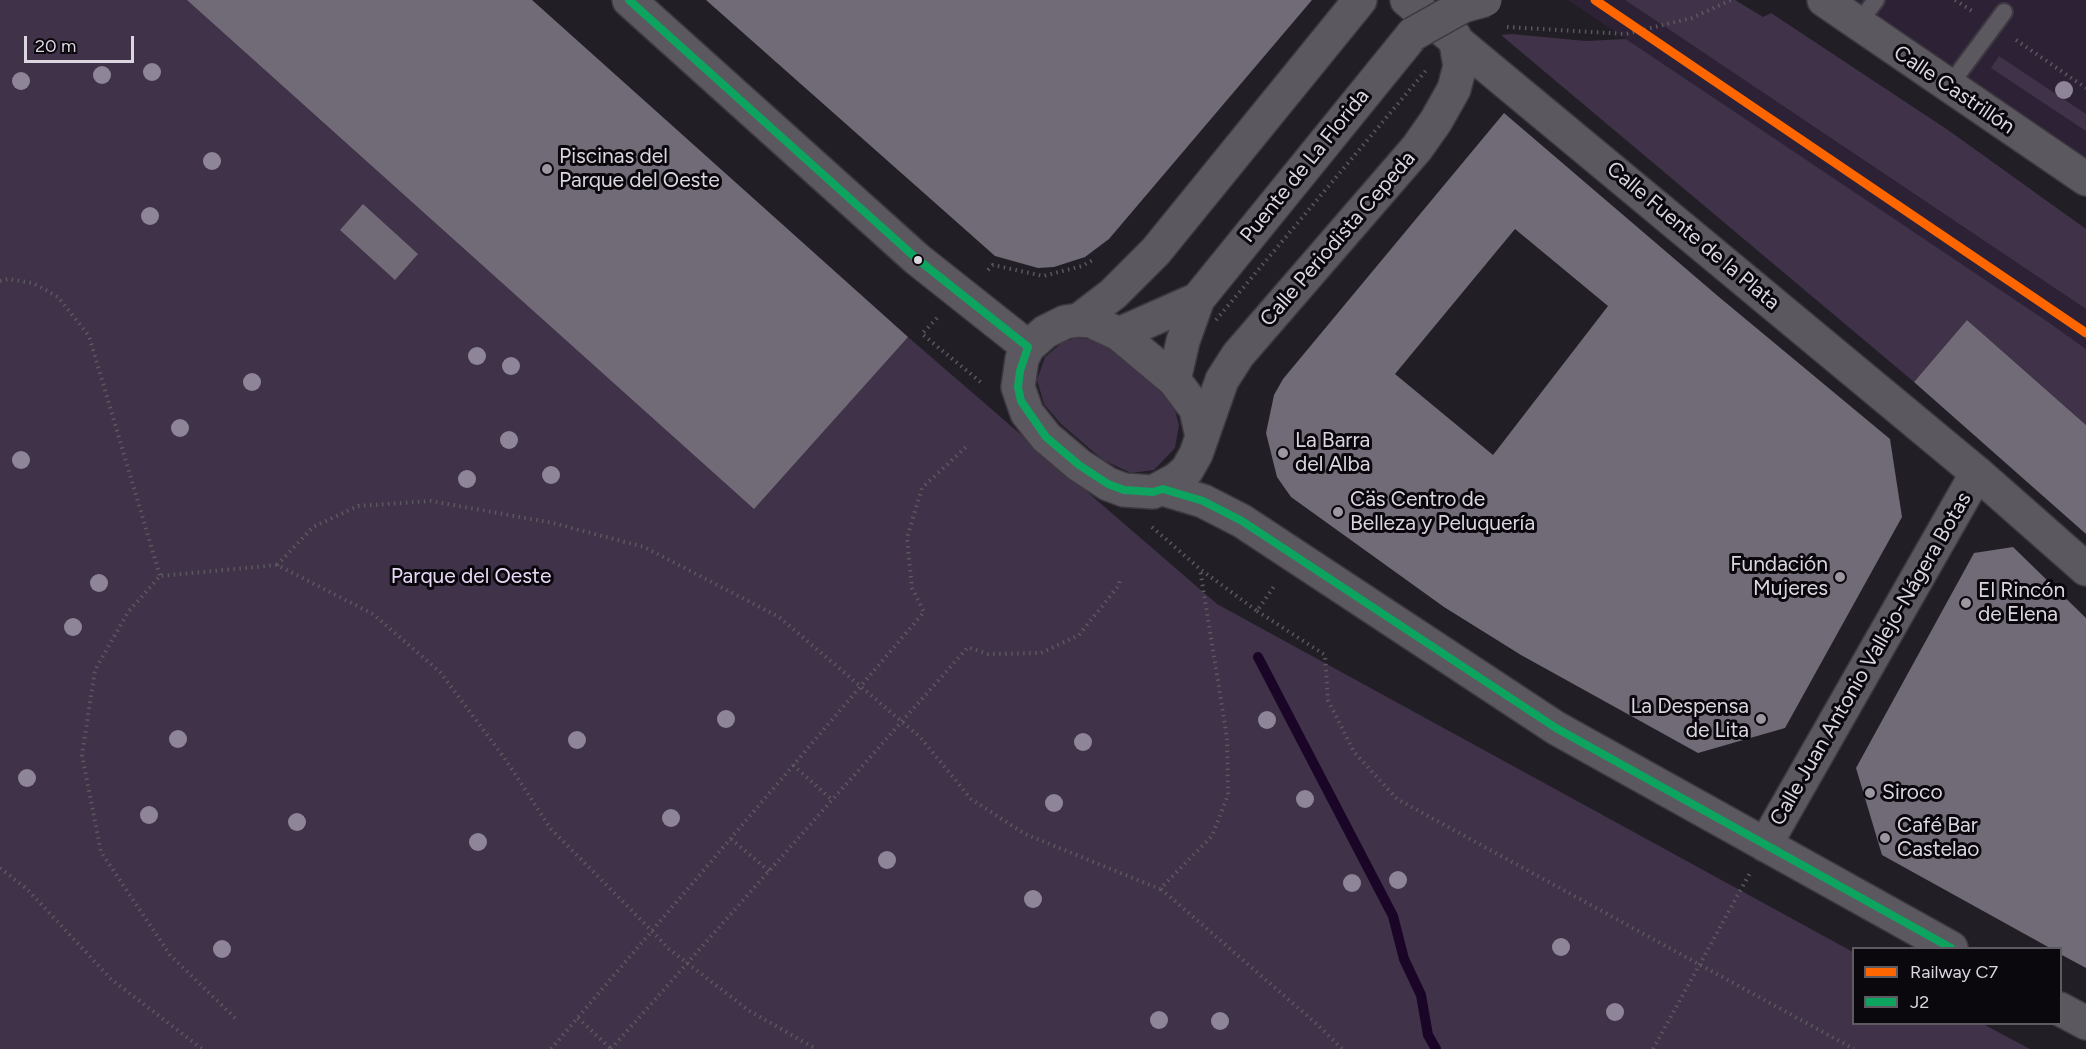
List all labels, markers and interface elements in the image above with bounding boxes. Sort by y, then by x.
scale bar [27,24,136,62]
text: 20 m [35,35,76,57]
street label: Calle Castrillón [1889,40,2019,140]
street label: Puente de La Florida [1235,84,1375,248]
place label: Piscinas del Parque del Oeste [559,144,720,194]
street label: Calle Periodista Cepeda [1255,146,1421,332]
street label: Calle Fuente de la Plata [1601,156,1785,316]
marker: Piscinas del Parque del Oeste [540,162,554,176]
unlabelled marker [912,254,924,266]
place label: La Barra del Alba [1295,428,1370,478]
marker: La Barra del Alba [1276,446,1290,460]
place label: Cäs Centro de Belleza y Peluquería [1350,487,1535,537]
street label: Calle Juan Antonio Vallejo-Nágera Botas [1765,488,1977,830]
marker: Cäs Centro de Belleza y Peluquería [1331,505,1345,519]
place label: Fundación Mujeres [1730,552,1828,602]
park label: Parque del Oeste [391,564,551,590]
marker: Fundación Mujeres [1833,570,1847,584]
place label: El Rincón de Elena [1978,578,2065,628]
marker: El Rincón de Elena [1959,596,1973,610]
place label: La Despensa de Lita [1630,694,1749,744]
marker: La Despensa de Lita [1754,712,1768,726]
place label: Siroco [1882,780,1943,806]
marker: Siroco [1863,786,1877,800]
place label: Café Bar Castelao [1897,813,1979,863]
marker: Café Bar Castelao [1878,831,1892,845]
legend [1852,947,2062,1025]
text: Railway C7 [1910,961,1998,983]
text: J2 [1910,991,1929,1013]

